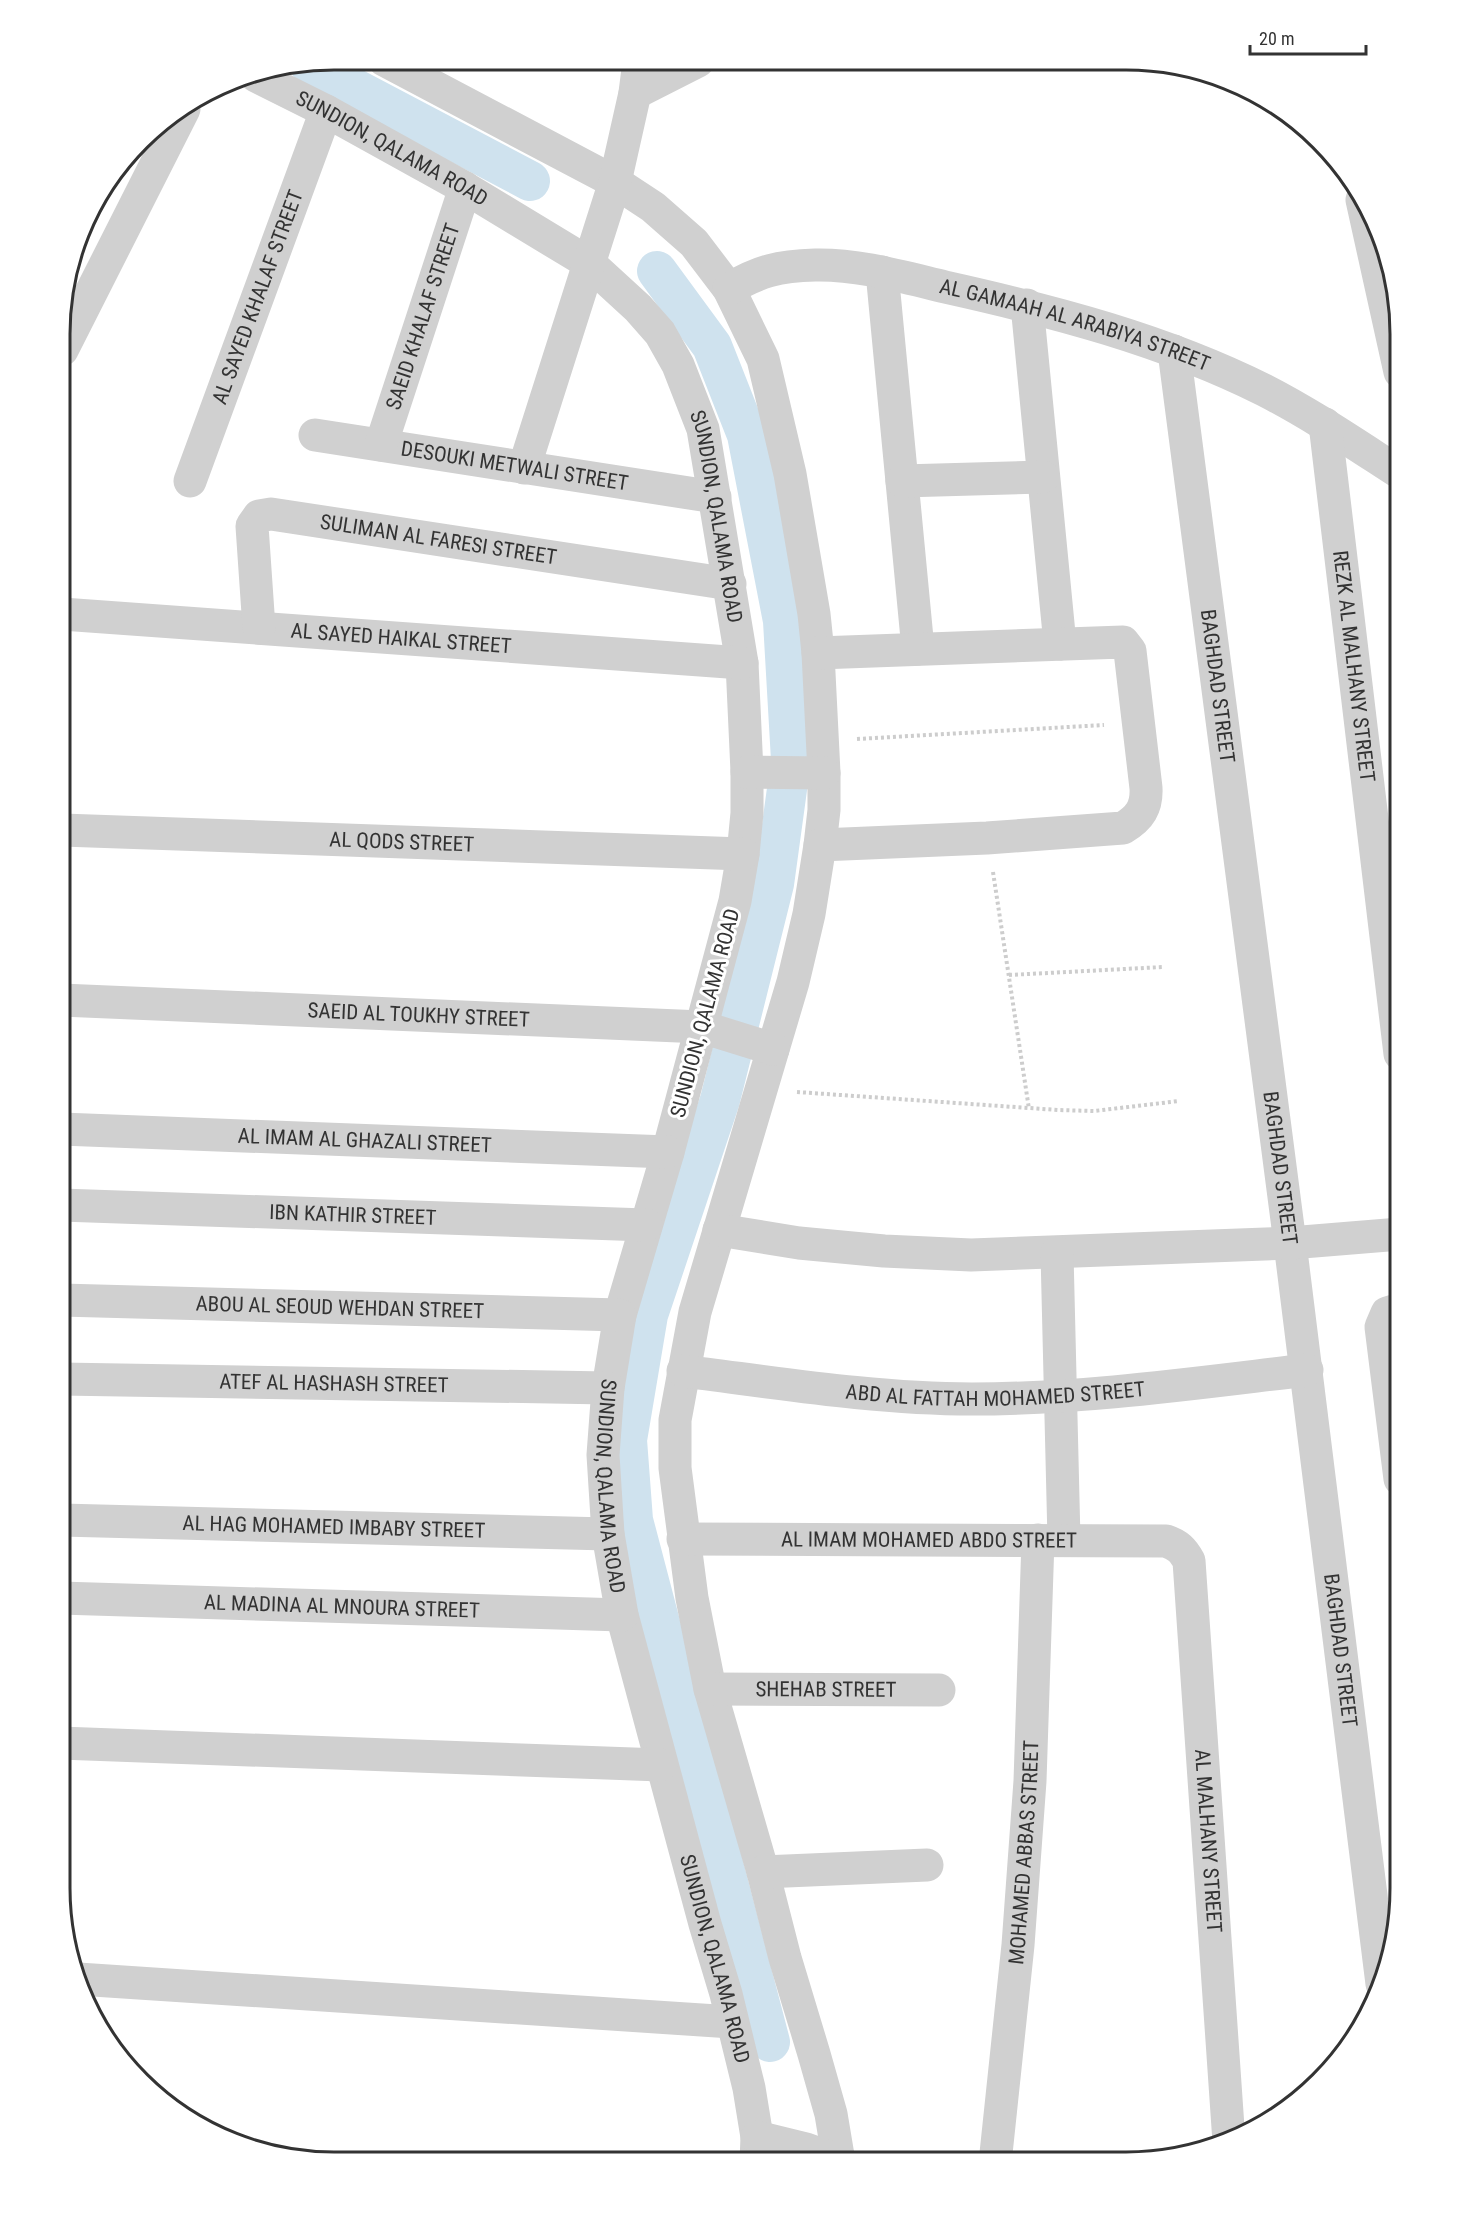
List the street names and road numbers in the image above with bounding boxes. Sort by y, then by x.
street label: SUNDION, QALAMA ROAD [292,86,492,211]
street label: AL SAYED KHALAF STREET [207,187,308,407]
street label: SAEID KHALAF STREET [381,220,465,413]
street label: AL GAMAAH AL ARABIYA STREET [937,274,1214,376]
street label: SUNDION, QALAMA ROAD [685,407,747,625]
street label: DESOUKI METWALI STREET [399,436,630,495]
street label: SULIMAN AL FARESI STREET [319,510,558,569]
street label: REZK AL MALHANY STREET [1328,549,1380,783]
street label: BAGHDAD STREET [1196,608,1239,764]
street label: AL SAYED HAIKAL STREET [290,619,512,658]
street label: AL QODS STREET [329,827,475,857]
street label: SUNDION, QALAMA ROAD [666,906,744,1120]
street label: SAEID AL TOUKHY STREET [307,998,530,1032]
street label: BAGHDAD STREET [1258,1090,1302,1246]
street label: AL IMAM AL GHAZALI STREET [237,1124,492,1157]
street label: IBN KATHIR STREET [269,1200,437,1230]
street label: ABOU AL SEOUD WEHDAN STREET [195,1292,485,1323]
street label: ATEF AL HASHASH STREET [219,1370,449,1397]
street label: SUNDION, QALAMA ROAD [591,1377,630,1595]
street label: ABD AL FATTAH MOHAMED STREET [845,1377,1146,1411]
street label: AL HAG MOHAMED IMBABY STREET [182,1511,486,1543]
street label: AL IMAM MOHAMED ABDO STREET [781,1527,1077,1553]
street label: BAGHDAD STREET [1319,1572,1362,1729]
street label: AL MADINA AL MNOURA STREET [204,1590,480,1623]
street label: SHEHAB STREET [755,1677,897,1702]
street label: MOHAMED ABBAS STREET [1004,1740,1043,1966]
street label: AL MALHANY STREET [1190,1748,1227,1934]
street label: SUNDION, QALAMA ROAD [675,1852,754,2066]

